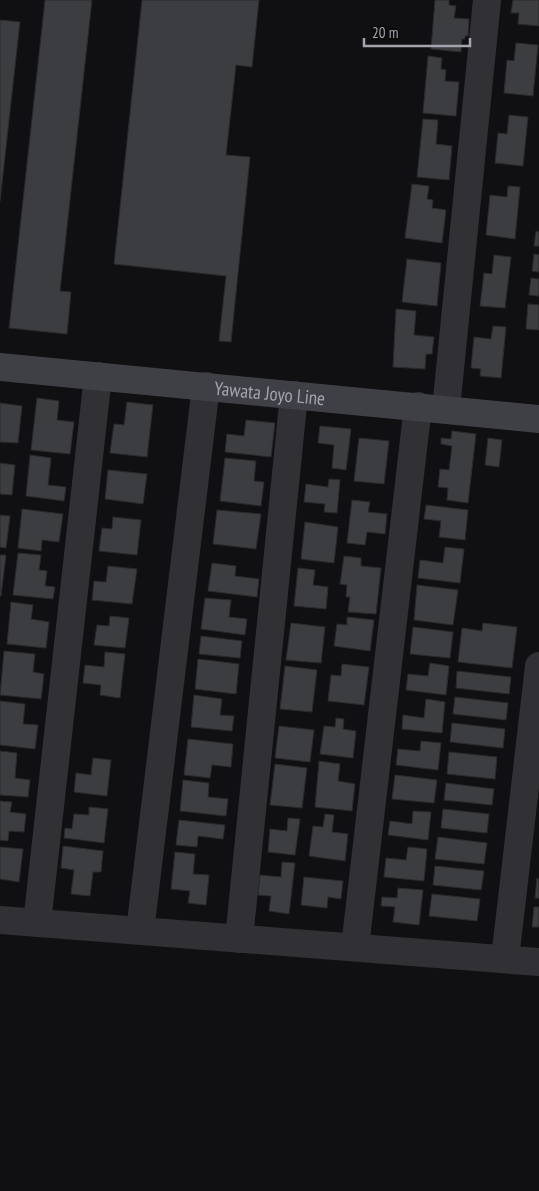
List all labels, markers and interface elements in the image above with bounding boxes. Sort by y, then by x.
scale bar [364,15,470,47]
text: 20 m [372,23,398,42]
street label: Yawata Joyo Line [213,376,326,410]

